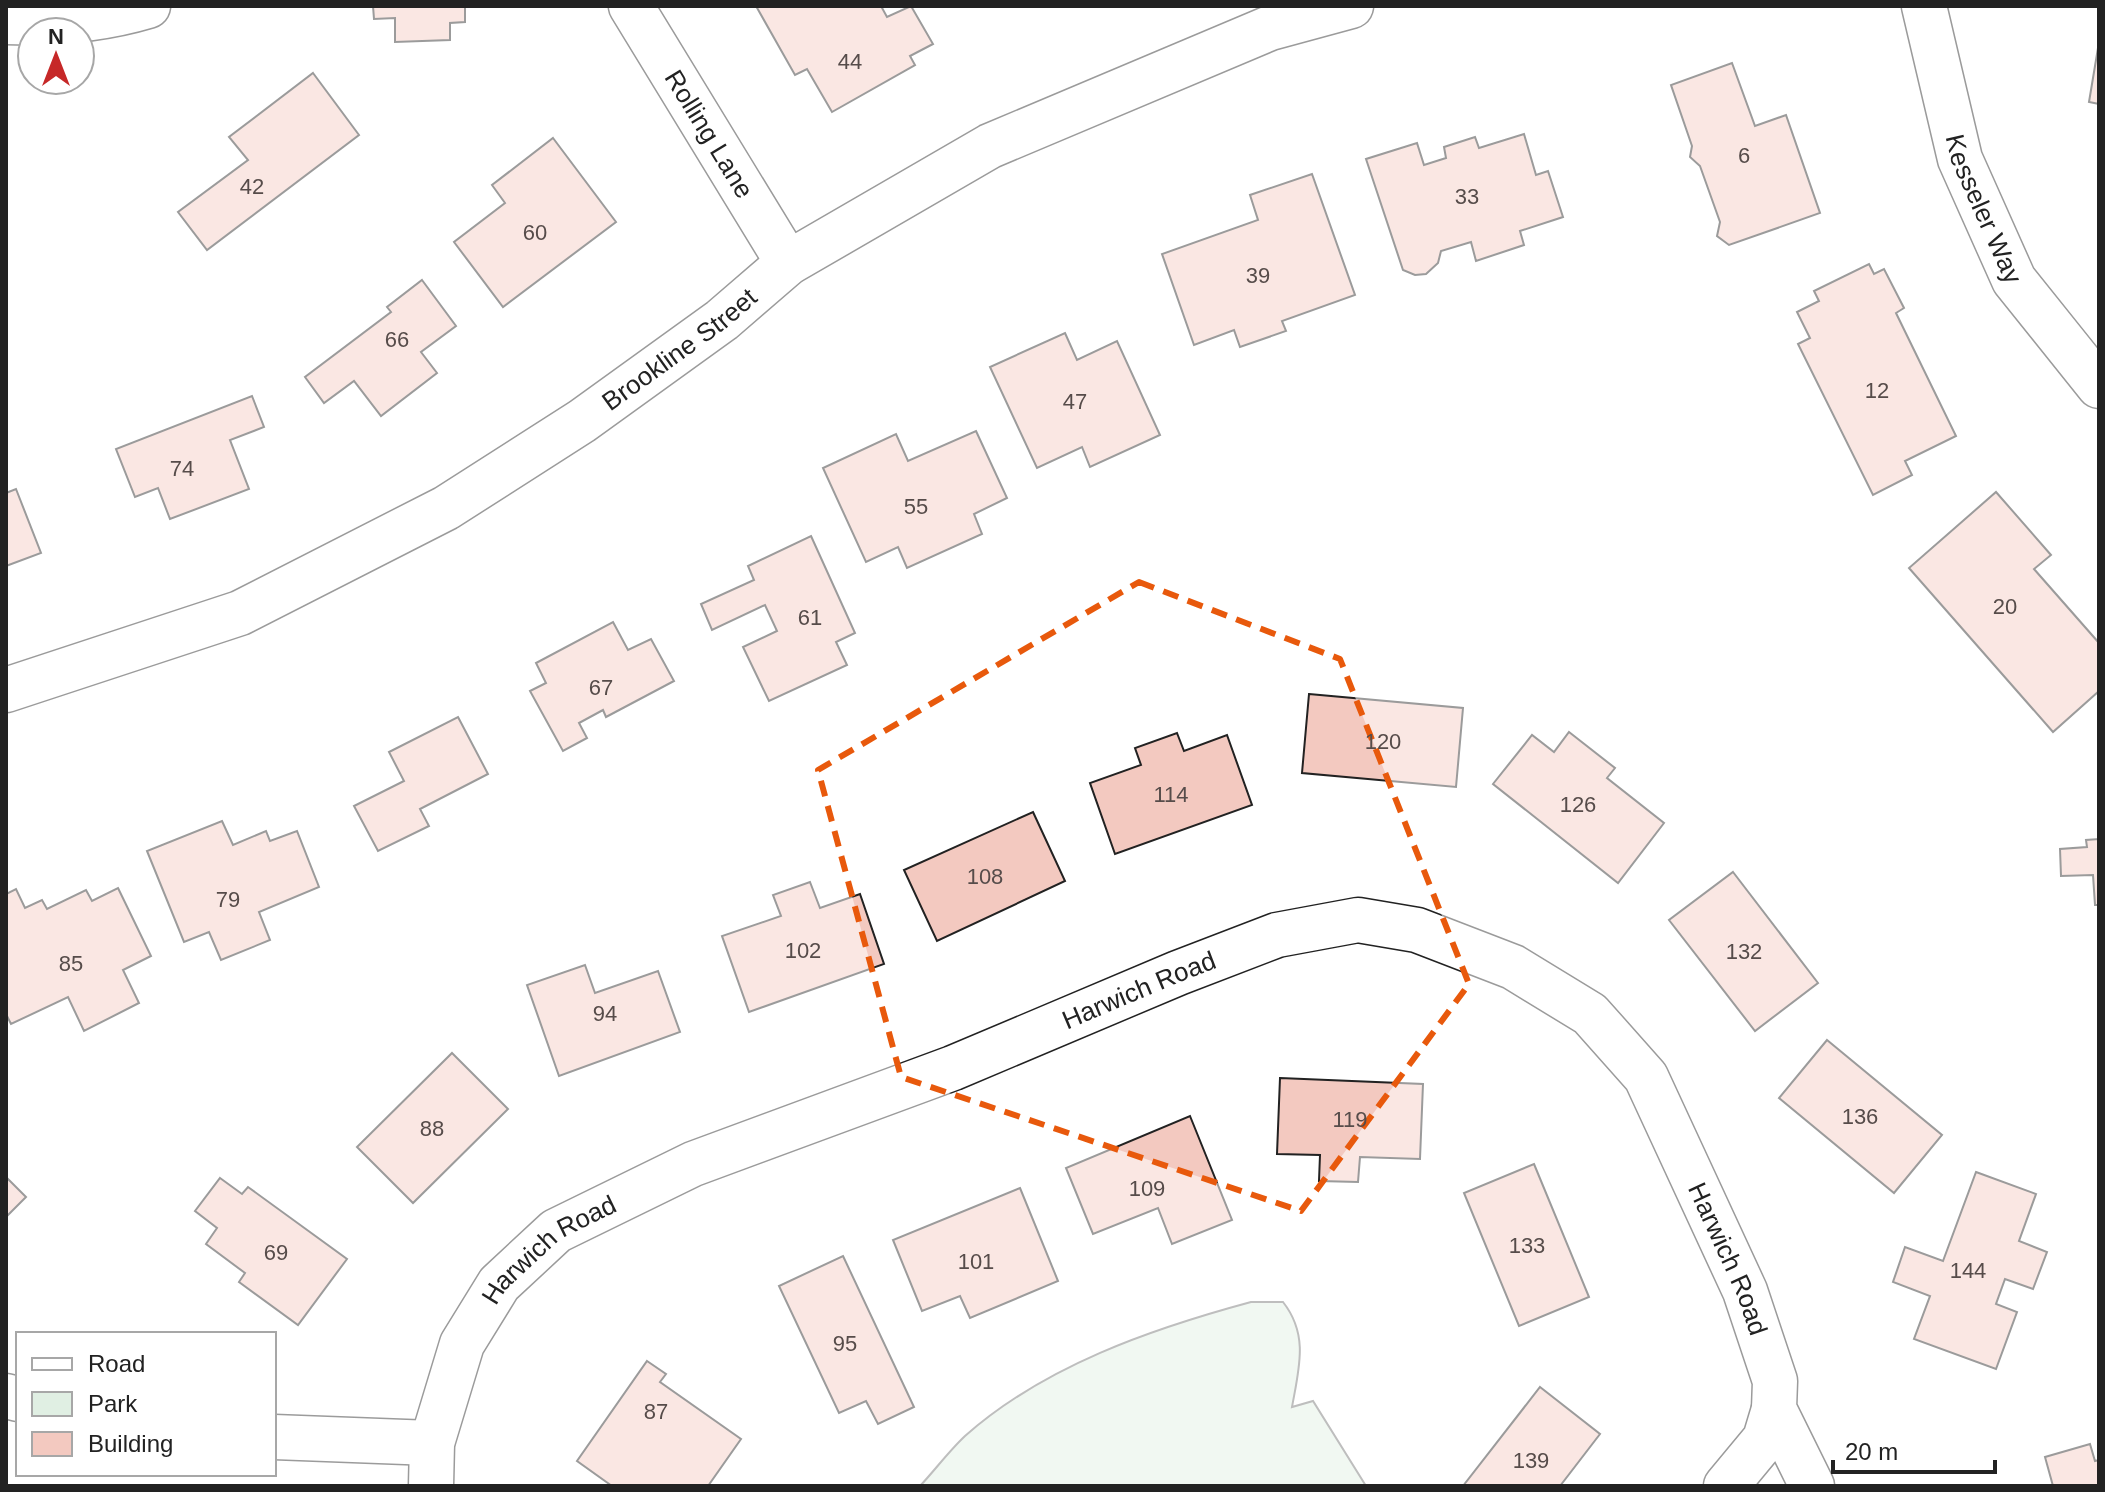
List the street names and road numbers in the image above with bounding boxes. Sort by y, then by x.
street label: Rolling Lane [659,64,760,204]
street label: Kesseler Way [1940,131,2029,288]
street label: Brookline Street [596,281,763,417]
street label: Harwich Road [1058,945,1220,1035]
street label: Harwich Road [1682,1178,1774,1339]
street label: Harwich Road [475,1189,621,1309]

